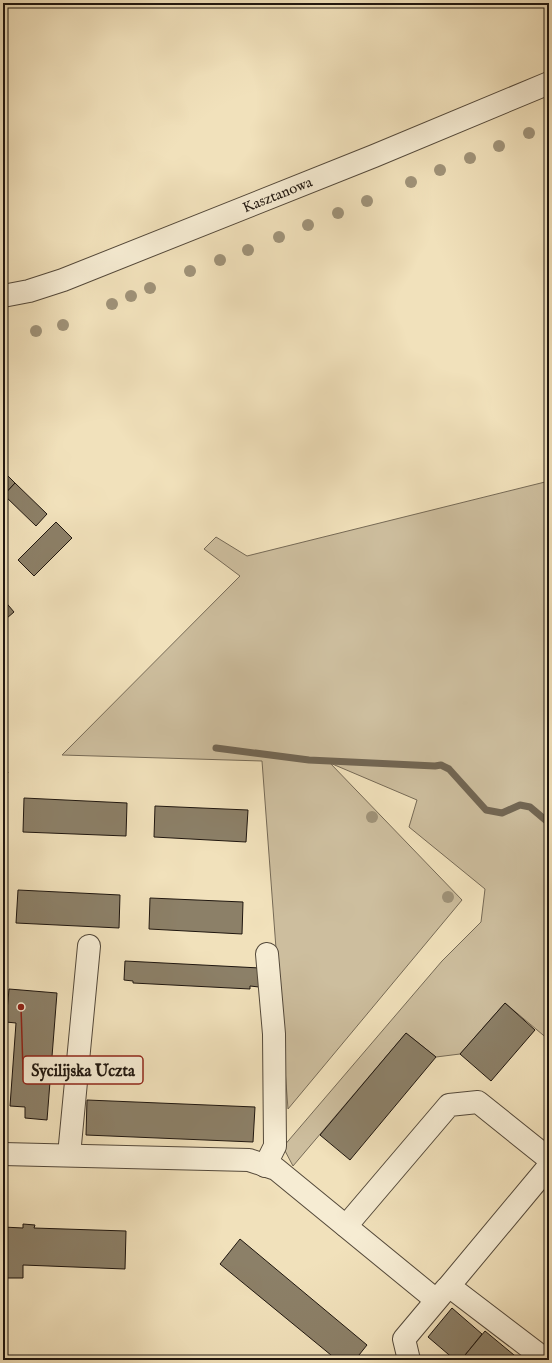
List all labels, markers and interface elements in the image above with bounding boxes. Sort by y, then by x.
street label: Kasztanowa [240,172,316,217]
callout: Sycilijska Uczta [23,1056,143,1084]
text: Sycilijska Uczta [31,1062,136,1082]

